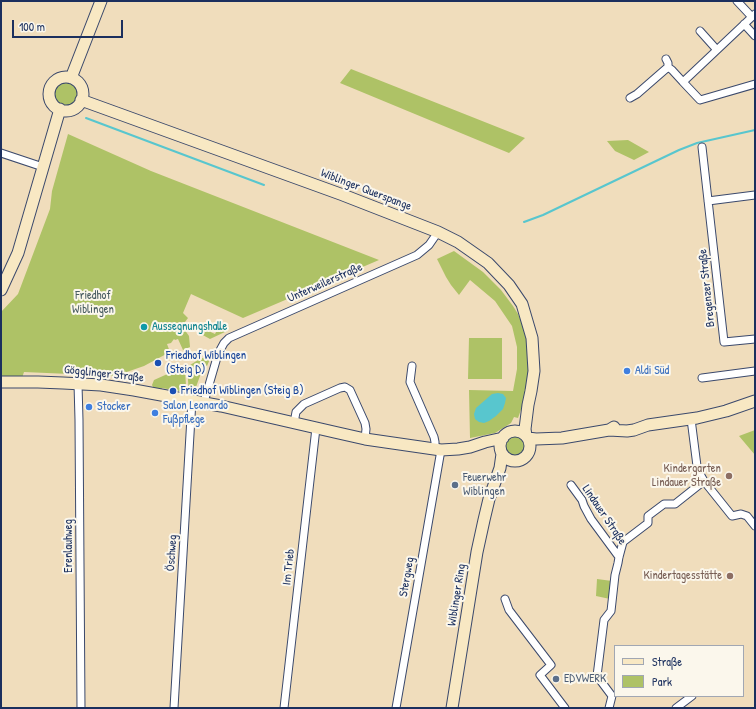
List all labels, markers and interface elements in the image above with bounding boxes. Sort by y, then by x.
scale bar [14,12,125,38]
text: 100 m [19,18,45,35]
street label: Wiblinger Querspange [319,166,413,214]
street label: Bregenzer Straße [696,248,718,328]
street label: Unterweilerstraße [285,260,365,306]
park label: Friedhof Wiblingen [72,289,114,317]
place label: Aussegnungshalle [152,320,227,334]
marker: Aussegnungshalle [139,322,149,332]
place label: Friedhof Wiblingen (Steig D) [166,349,246,377]
marker: Friedhof Wiblingen (Steig D) [153,358,163,368]
street label: Gögglinger Straße [63,363,145,385]
place label: Aldi Süd [635,364,669,378]
marker: Aldi Süd [622,366,632,376]
place label: Friedhof Wiblingen (Steig B) [181,384,303,398]
marker: Friedhof Wiblingen (Steig B) [168,386,178,396]
place label: Salon Leonardo Fußpflege [163,399,228,427]
place label: Stocker [97,400,131,414]
marker: Stocker [84,402,94,412]
marker: Salon Leonardo Fußpflege [150,408,160,418]
place label: Kindergarten Lindauer Straße [652,462,721,490]
place label: Feuerwehr Wiblingen [463,471,506,499]
marker: Kindergarten Lindauer Straße [724,471,734,481]
marker: Feuerwehr Wiblingen [450,480,460,490]
street label: Lindauer Straße [579,482,629,548]
street label: Erenlauhweg [62,519,76,573]
street label: Öschweg [164,534,180,572]
street label: Im Trieb [280,548,298,586]
street label: Stergweg [396,556,418,598]
street label: Wiblinger Ring [445,563,469,627]
place label: Kindertagesstätte [643,569,722,583]
marker: Kindertagesstätte [725,571,735,581]
legend [614,645,744,697]
text: Straße [652,653,682,670]
place label: EDVWERK [564,672,606,686]
text: Park [652,673,672,690]
marker: EDVWERK [551,674,561,684]

